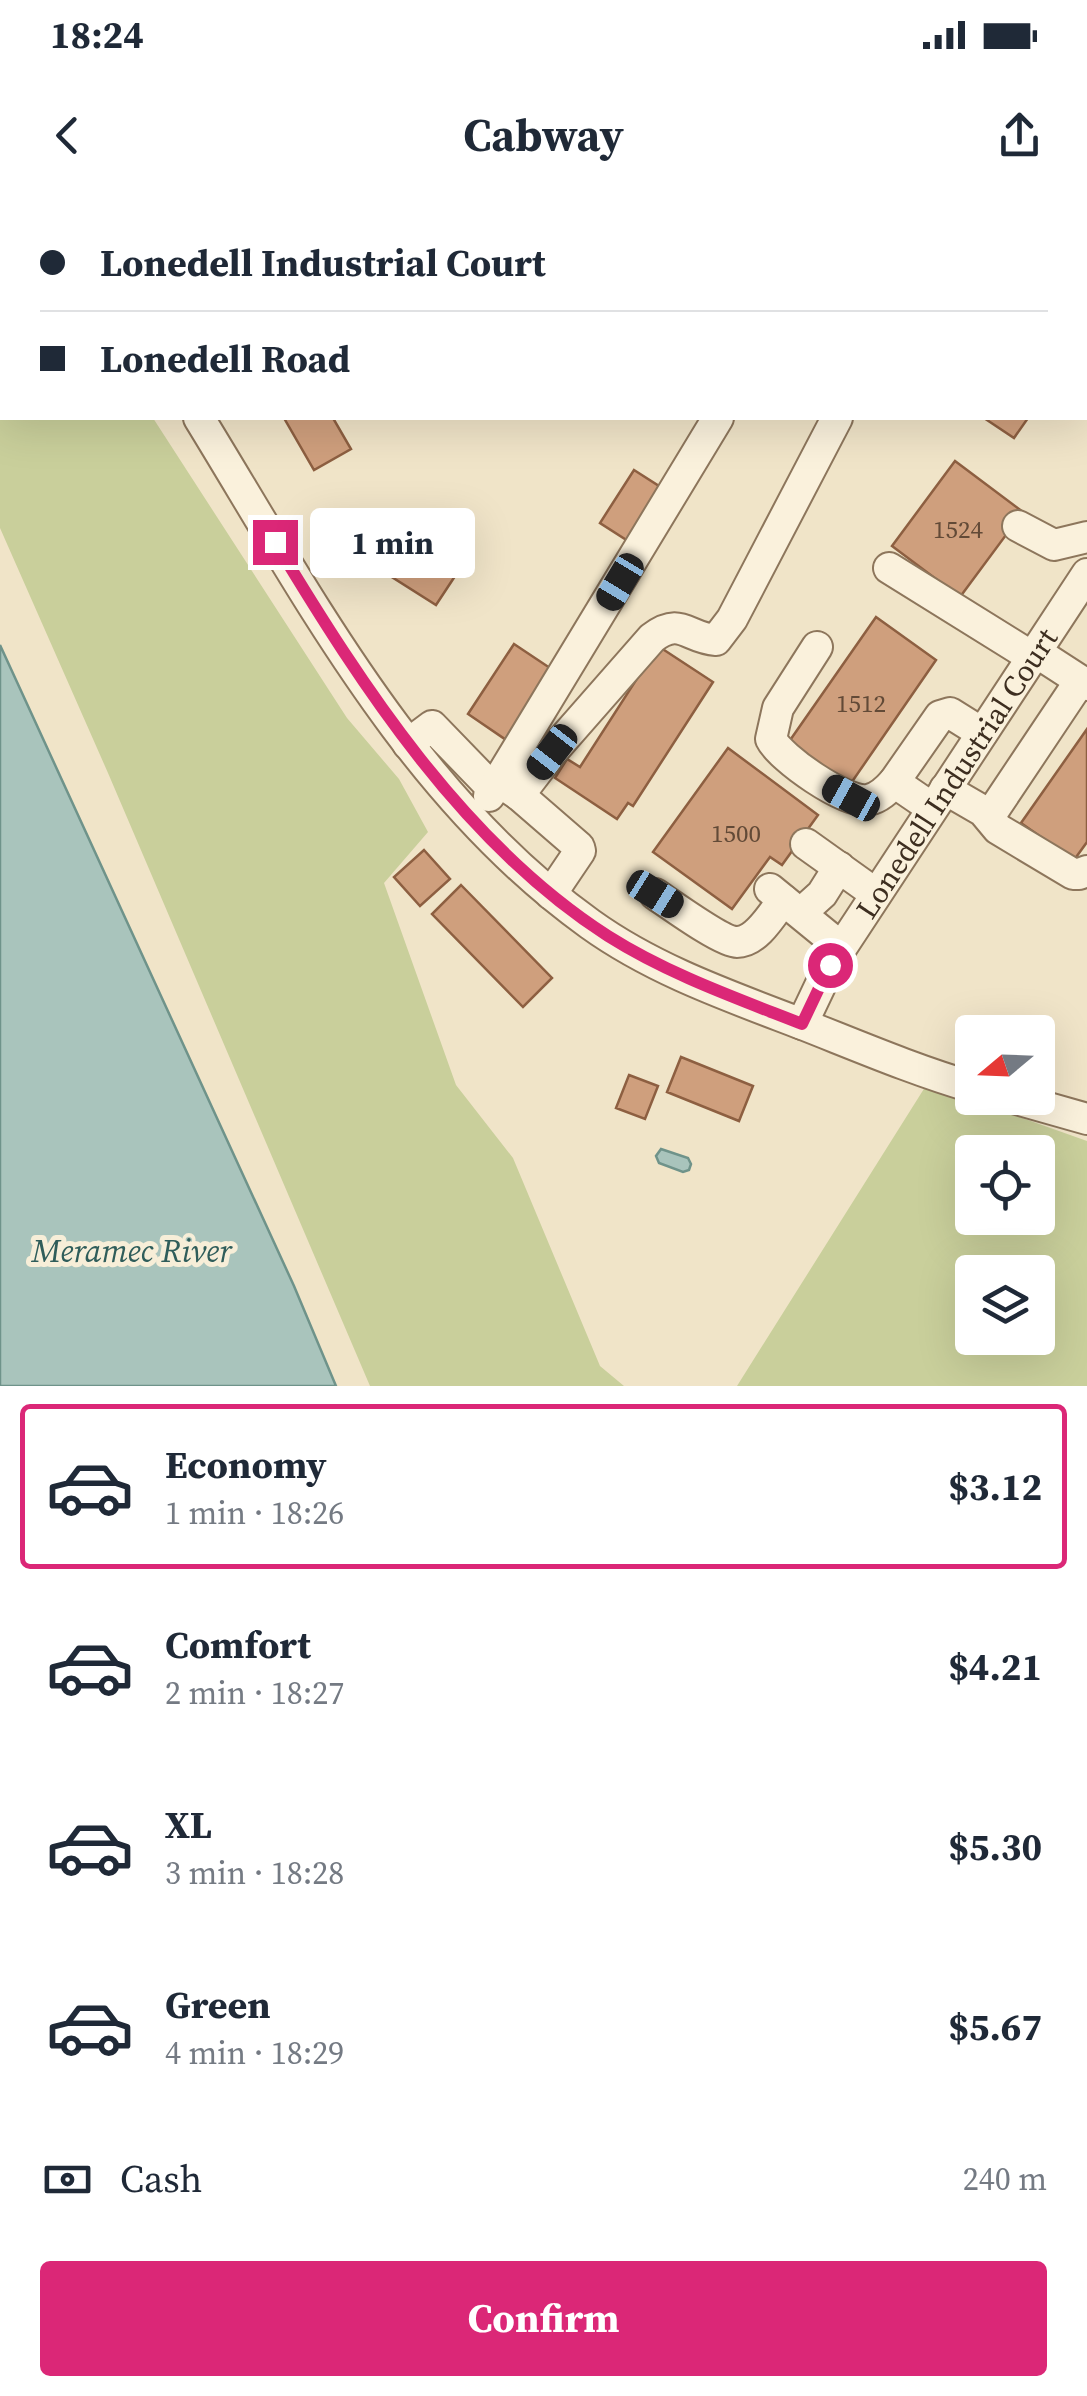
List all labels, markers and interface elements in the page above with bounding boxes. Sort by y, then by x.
text: 18:24 [50,9,144,61]
text: Cabway [463,104,624,166]
icon: back [40,108,95,163]
icon: share [992,108,1047,163]
text: Lonedell Industrial Court [100,237,546,289]
text: Lonedell Road [100,333,350,385]
callout: 1 min [310,507,475,577]
house number: 1524 [933,512,983,546]
route end [253,520,298,565]
text: 1 min [351,521,434,565]
car [592,549,648,615]
street label: Lonedell Industrial Court [846,620,1067,926]
house number: 1512 [836,686,886,720]
car [522,719,582,785]
car [817,770,885,826]
house number: 1500 [711,816,761,850]
car [622,865,688,923]
route start [808,943,853,988]
north arrow [955,1015,1055,1115]
map controls [955,1015,1055,1355]
button: locate [955,1135,1055,1235]
water label: Meramec River [31,1229,233,1273]
button: layers [955,1255,1055,1355]
text: Economy [165,1439,327,1491]
icon: car [45,1442,135,1532]
text: $3.12 [948,1461,1042,1513]
text: 1 min · 18:26 [165,1491,344,1535]
text: Comfort [165,1619,311,1671]
icon: car [45,1622,135,1712]
text: $4.21 [948,1641,1042,1693]
text: 2 min · 18:27 [165,1671,344,1715]
text: XL [165,1799,212,1851]
icon: car [45,1802,135,1892]
text: $5.30 [948,1821,1042,1873]
text: 3 min · 18:28 [165,1851,344,1895]
text: Green [165,1979,271,2031]
icon: car [45,1982,135,2072]
text: $5.67 [948,2001,1042,2053]
text: 4 min · 18:29 [165,2031,344,2075]
icon: cash [40,2152,95,2207]
text: Cash [120,2153,202,2205]
text: 240 m [963,2157,1047,2201]
button: Confirm [40,2261,1047,2376]

